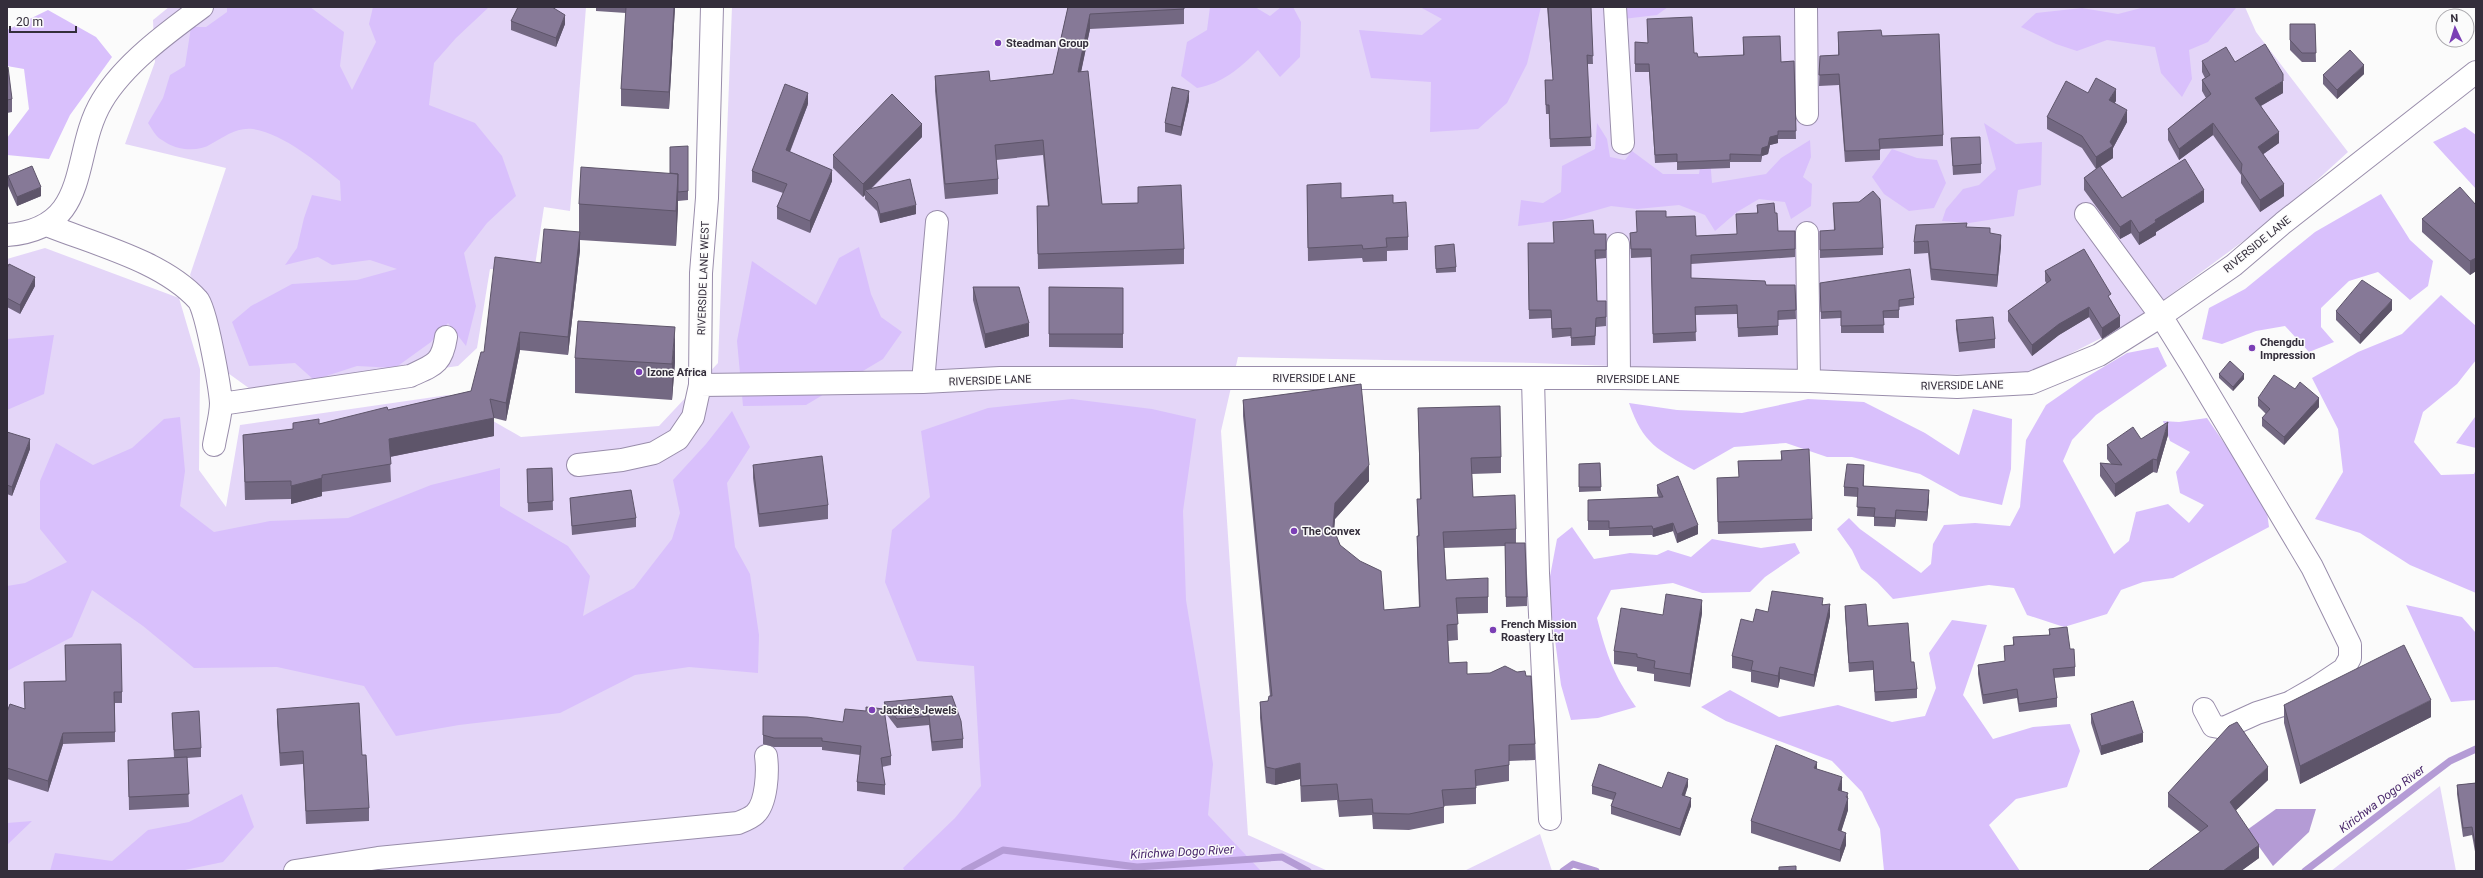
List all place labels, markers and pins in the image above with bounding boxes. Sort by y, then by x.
place label: Steadman Group [1006,37,1089,50]
marker: Steadman Group [993,38,1003,48]
place label: Chengdu Impression [2260,336,2315,362]
marker: Chengdu Impression [2247,343,2257,353]
place label: Izone Africa [647,366,707,379]
marker: Izone Africa [634,367,644,377]
place label: The Convex [1302,525,1361,538]
marker: The Convex [1289,526,1299,536]
place label: French Mission Roastery Ltd [1501,618,1577,644]
marker: French Mission Roastery Ltd [1488,625,1498,635]
place label: Jackie's Jewels [880,704,957,717]
marker: Jackie's Jewels [867,705,877,715]

